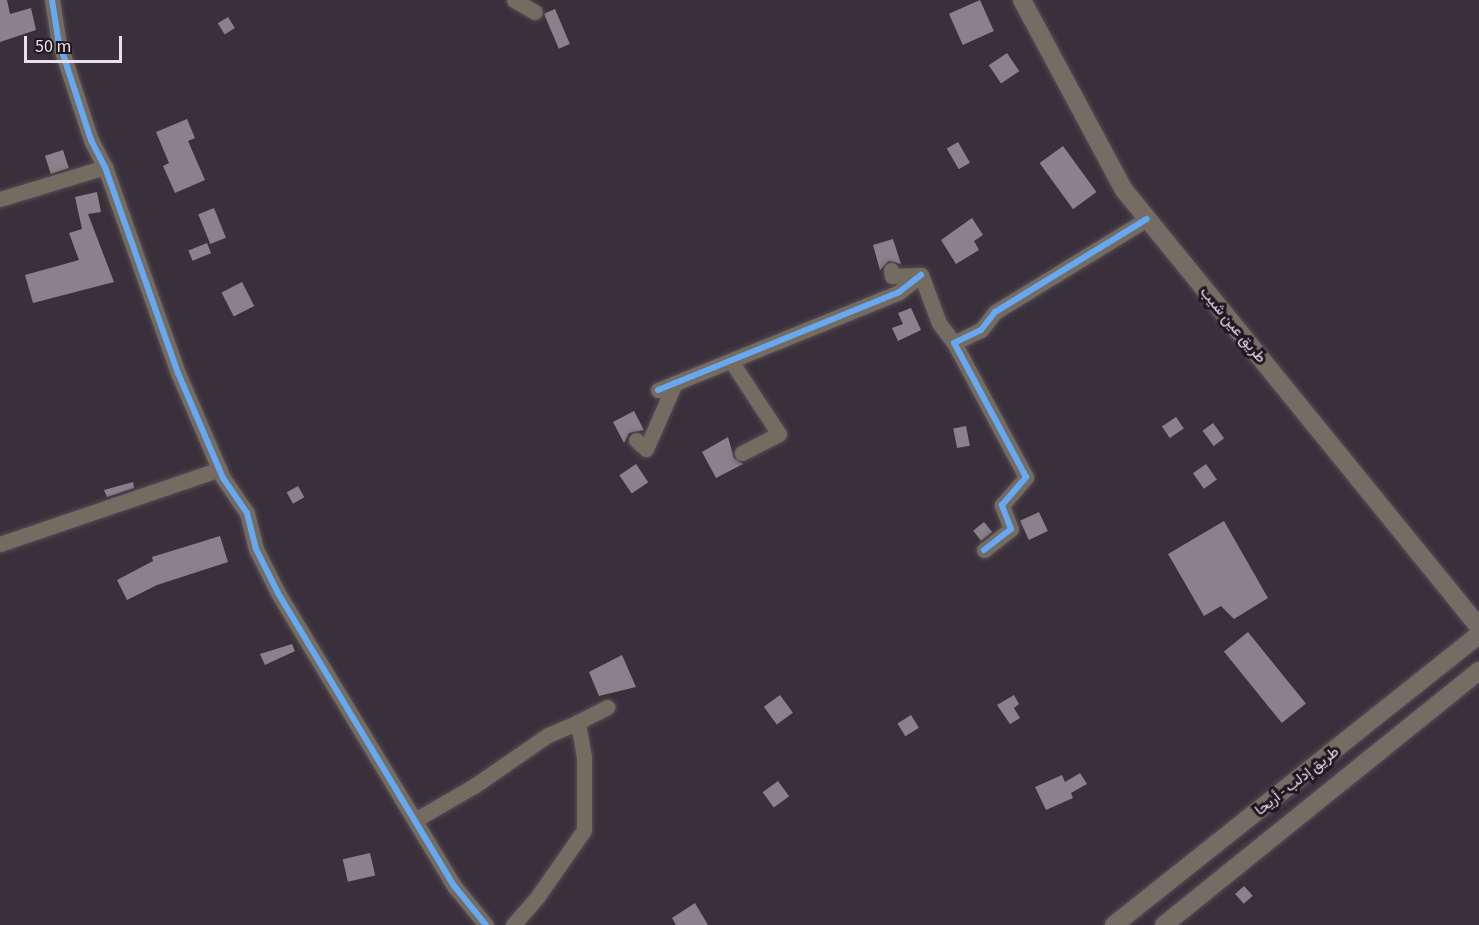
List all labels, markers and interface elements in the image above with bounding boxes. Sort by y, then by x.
scale bar [27,24,124,62]
text: 50 m [35,34,71,59]
street label: طريق عين شيب [1196,283,1270,367]
street label: طريق إدلب - أريحا [1251,743,1343,819]

